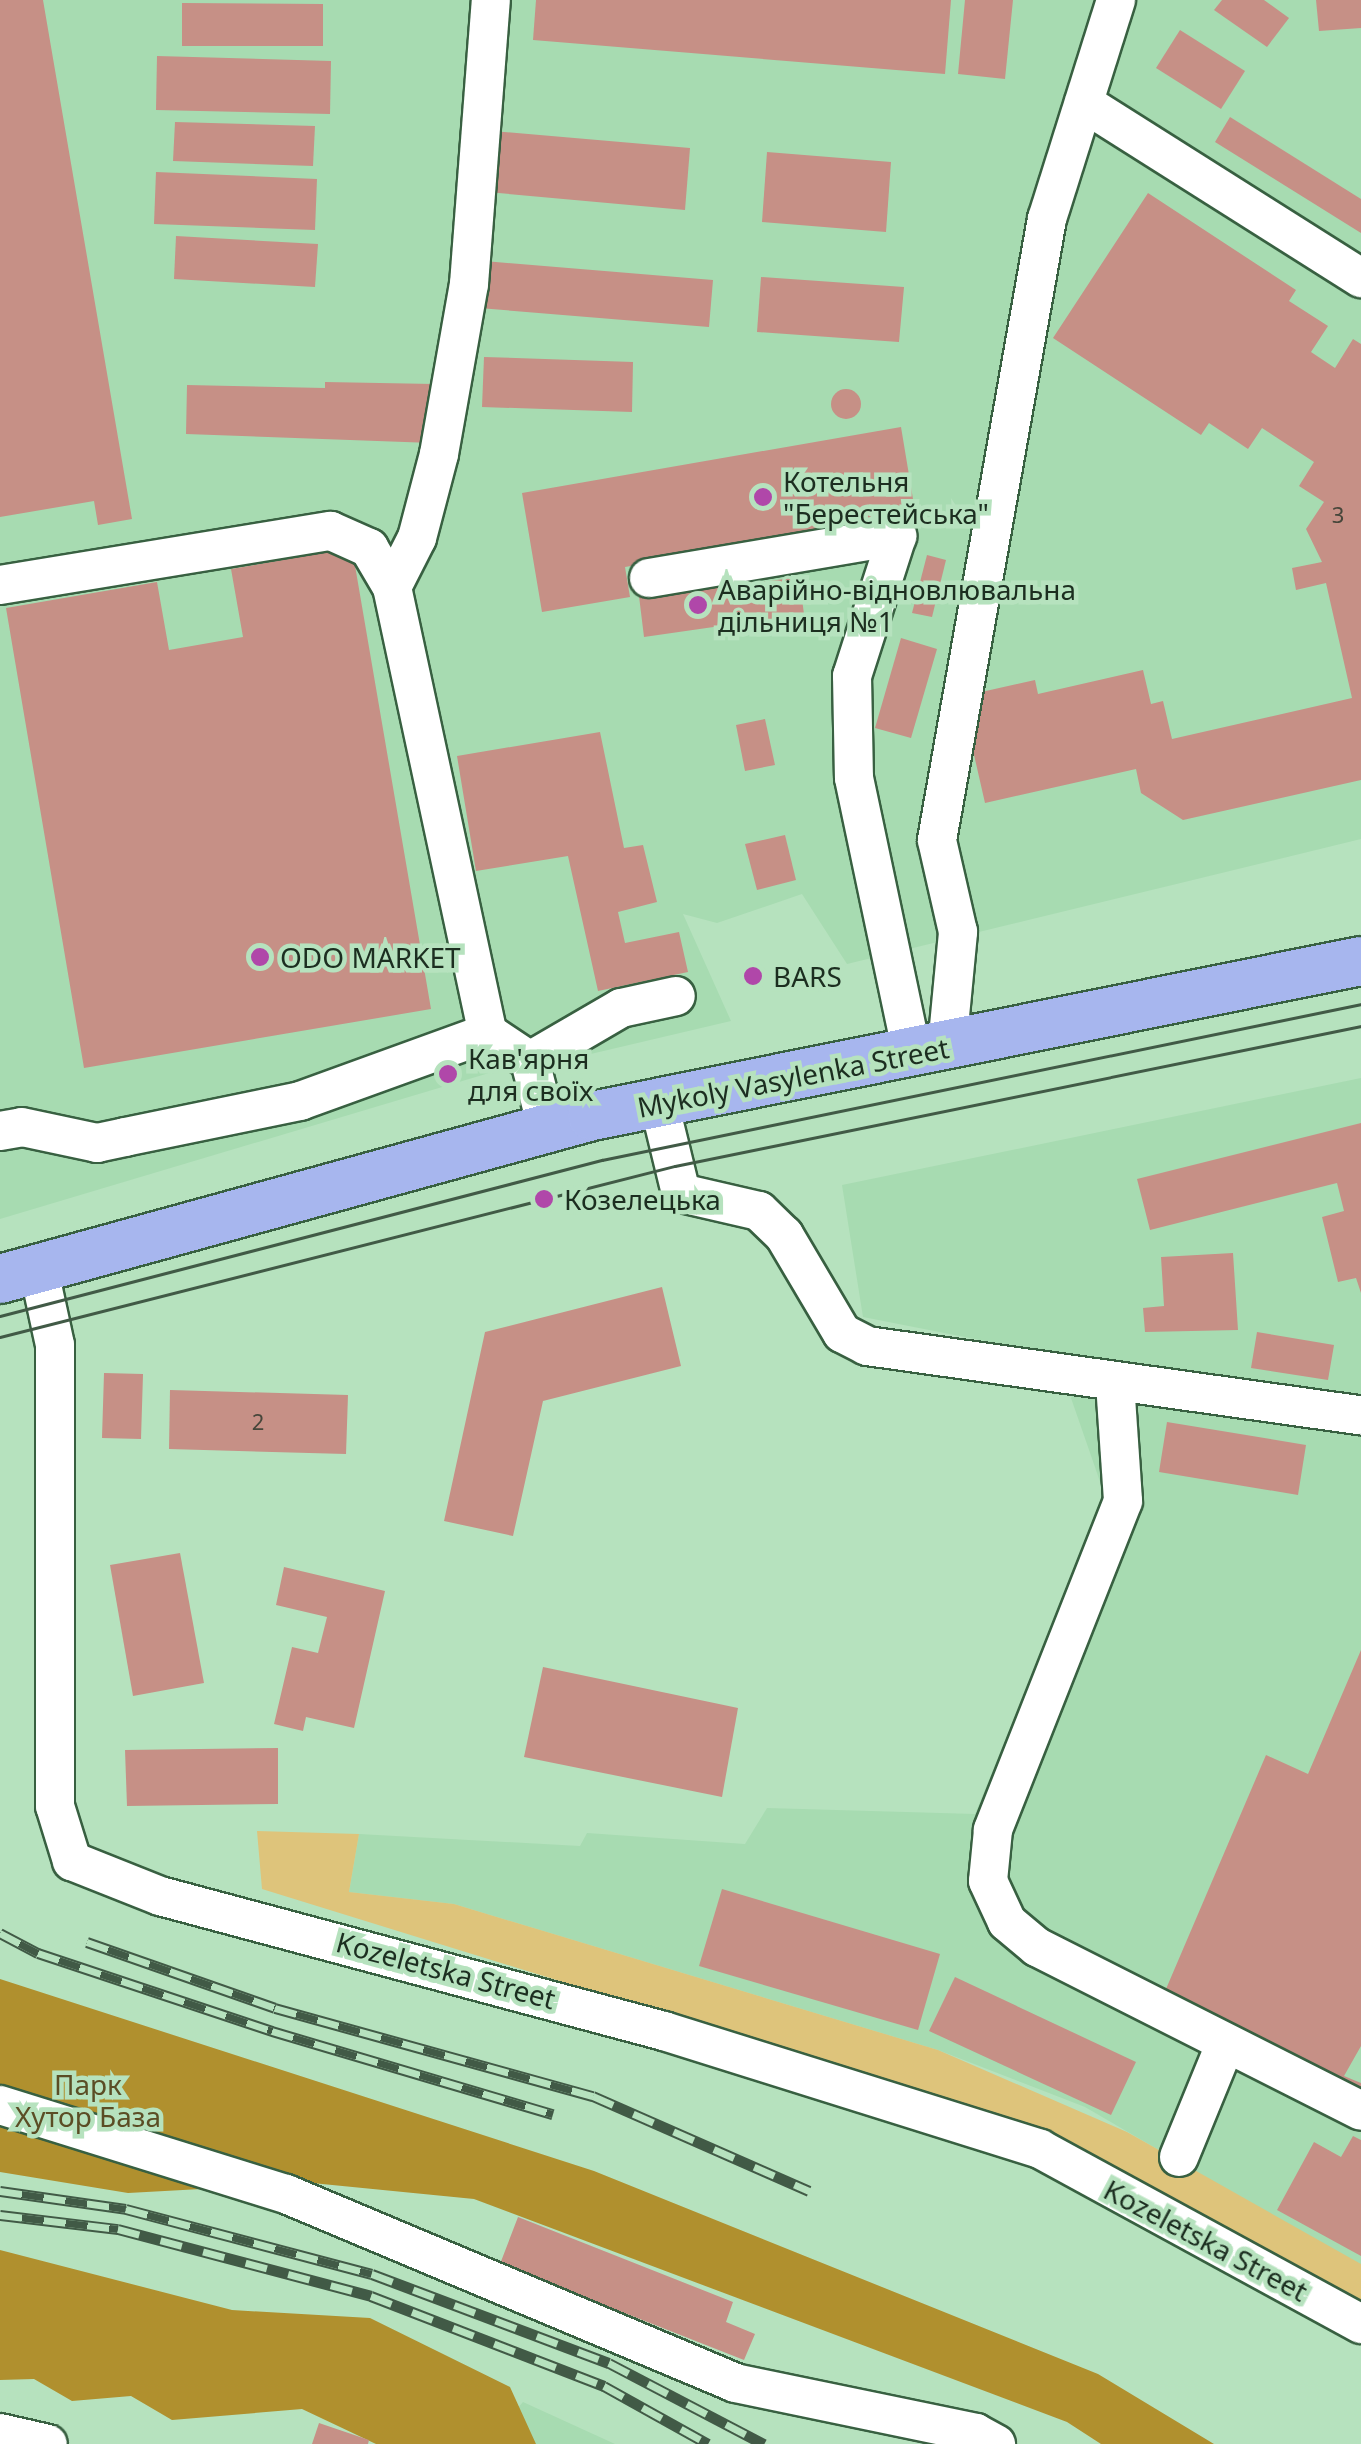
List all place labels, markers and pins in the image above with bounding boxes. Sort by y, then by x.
place label: Котельня "Берестейська" [783,464,989,530]
marker: Котельня "Берестейська" [752,486,774,508]
place label: Аварійно-відновлювальна дільниця №1 [718,572,1076,638]
marker: Аварійно-відновлювальна дільниця №1 [687,594,709,616]
place label: ODO MARKET [280,940,461,974]
marker: ODO MARKET [249,946,271,968]
place label: BARS [773,959,842,993]
marker: BARS [742,965,764,987]
place label: Кав'ярня для своїх [468,1041,593,1107]
marker: Кав'ярня для своїх [437,1063,459,1085]
place label: Козелецька [564,1182,721,1216]
marker: Козелецька [533,1188,555,1210]

